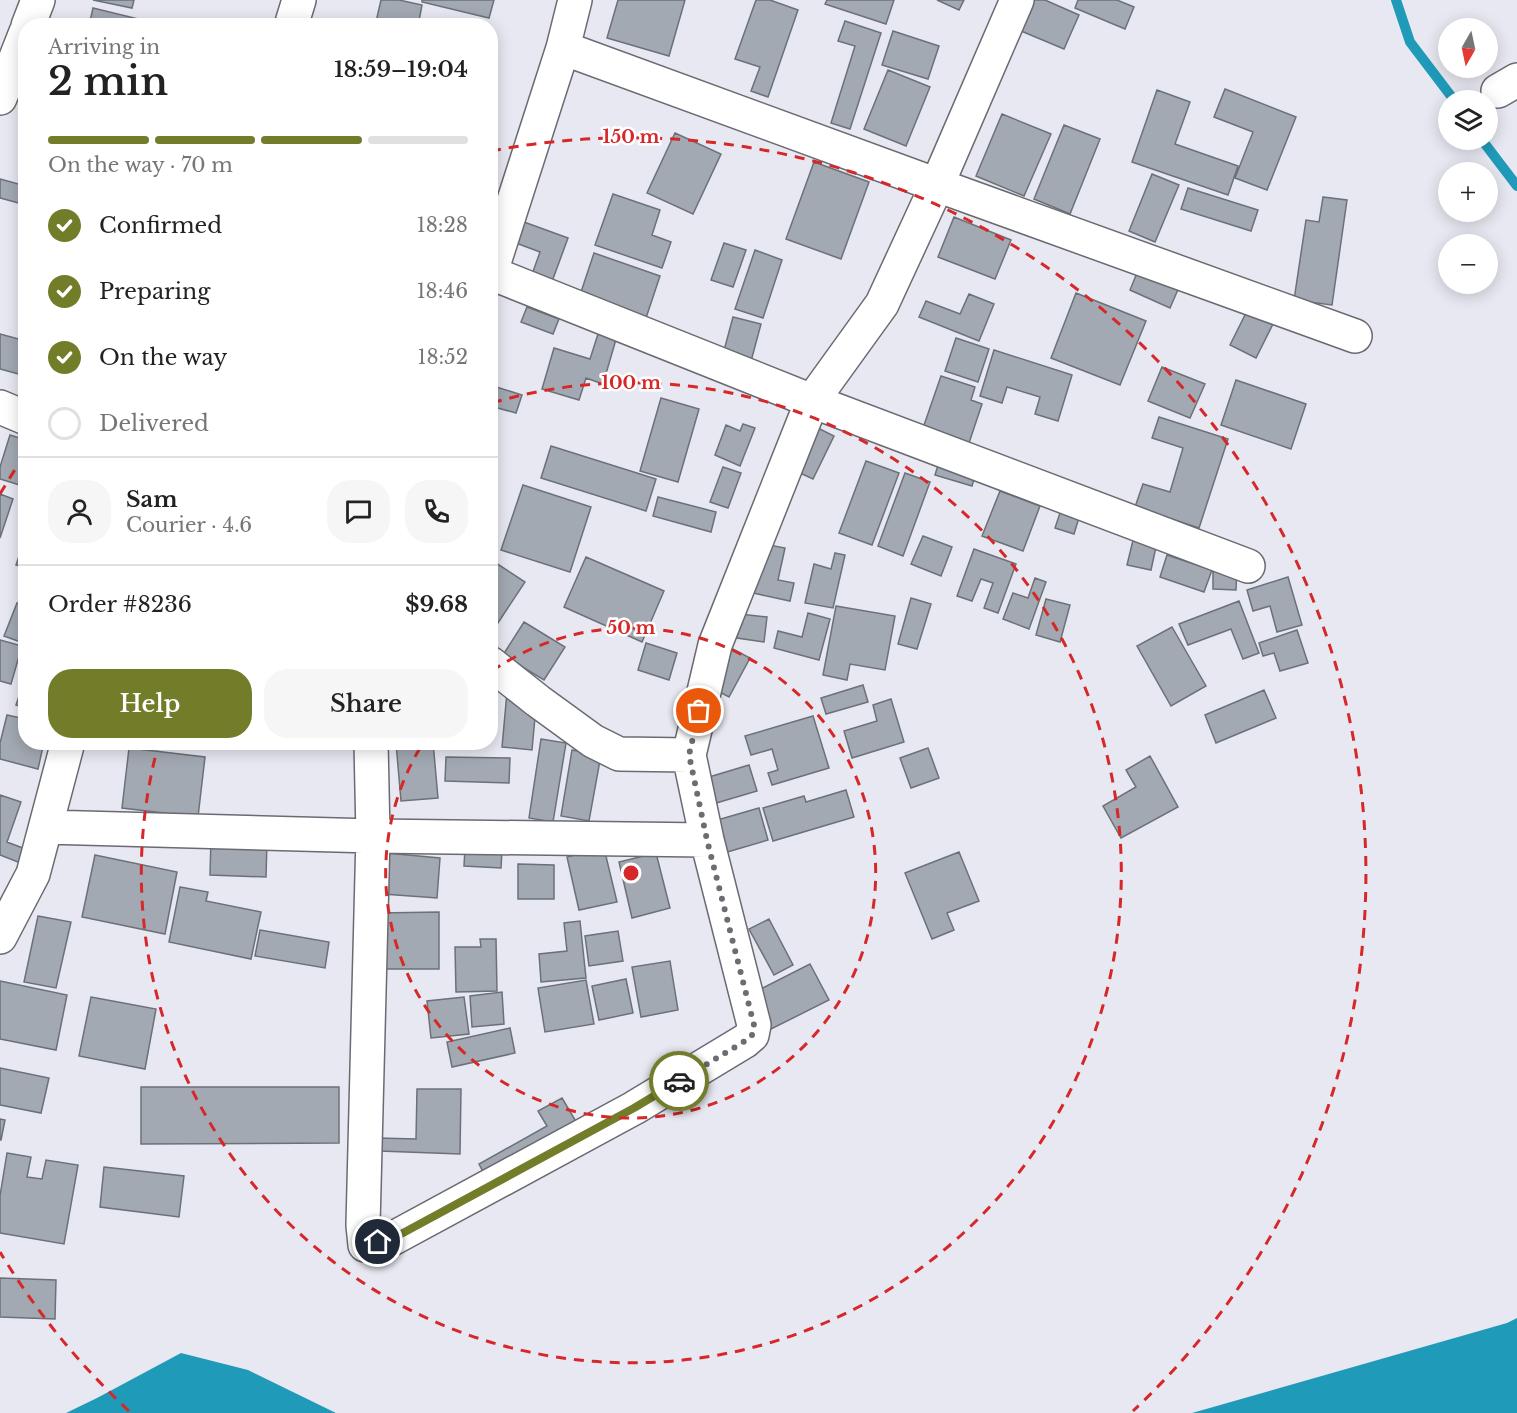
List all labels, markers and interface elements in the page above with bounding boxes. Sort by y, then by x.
north arrow [1438,18,1498,78]
map controls [1438,18,1498,294]
text: Arriving in [48,35,160,59]
text: 18:59–19:04 [334,56,468,83]
text: 2 min [48,57,168,106]
button: layers [1438,90,1498,150]
text: 150 m [603,126,660,148]
text: On the way · 70 m [48,153,233,177]
button: + [1438,162,1498,222]
icon: check [48,209,81,242]
text: Confirmed [99,212,222,239]
text: 18:28 [417,213,468,237]
button: − [1438,234,1498,294]
icon: check [48,275,81,308]
text: Preparing [99,278,210,305]
text: 18:46 [417,279,468,303]
icon: check [48,341,81,374]
text: On the way [99,344,227,371]
text: 18:52 [418,345,468,369]
text: 100 m [601,372,661,394]
text: Delivered [99,410,209,437]
button: person [48,480,111,543]
button: chat [327,480,390,543]
button: phone [405,480,468,543]
text: Sam [126,486,178,513]
text: Courier · 4.6 [126,513,252,537]
text: Order #8236 [48,591,192,618]
text: $9.68 [405,591,468,618]
text: 50 m [607,617,656,639]
button: Help [48,669,252,738]
button: Share [264,669,468,738]
pin [673,685,724,736]
icon: bag [682,694,715,727]
centre of rings [621,863,641,883]
courier [649,1051,709,1111]
icon: car [663,1065,696,1098]
pin [352,1216,403,1267]
icon: home [361,1225,394,1258]

